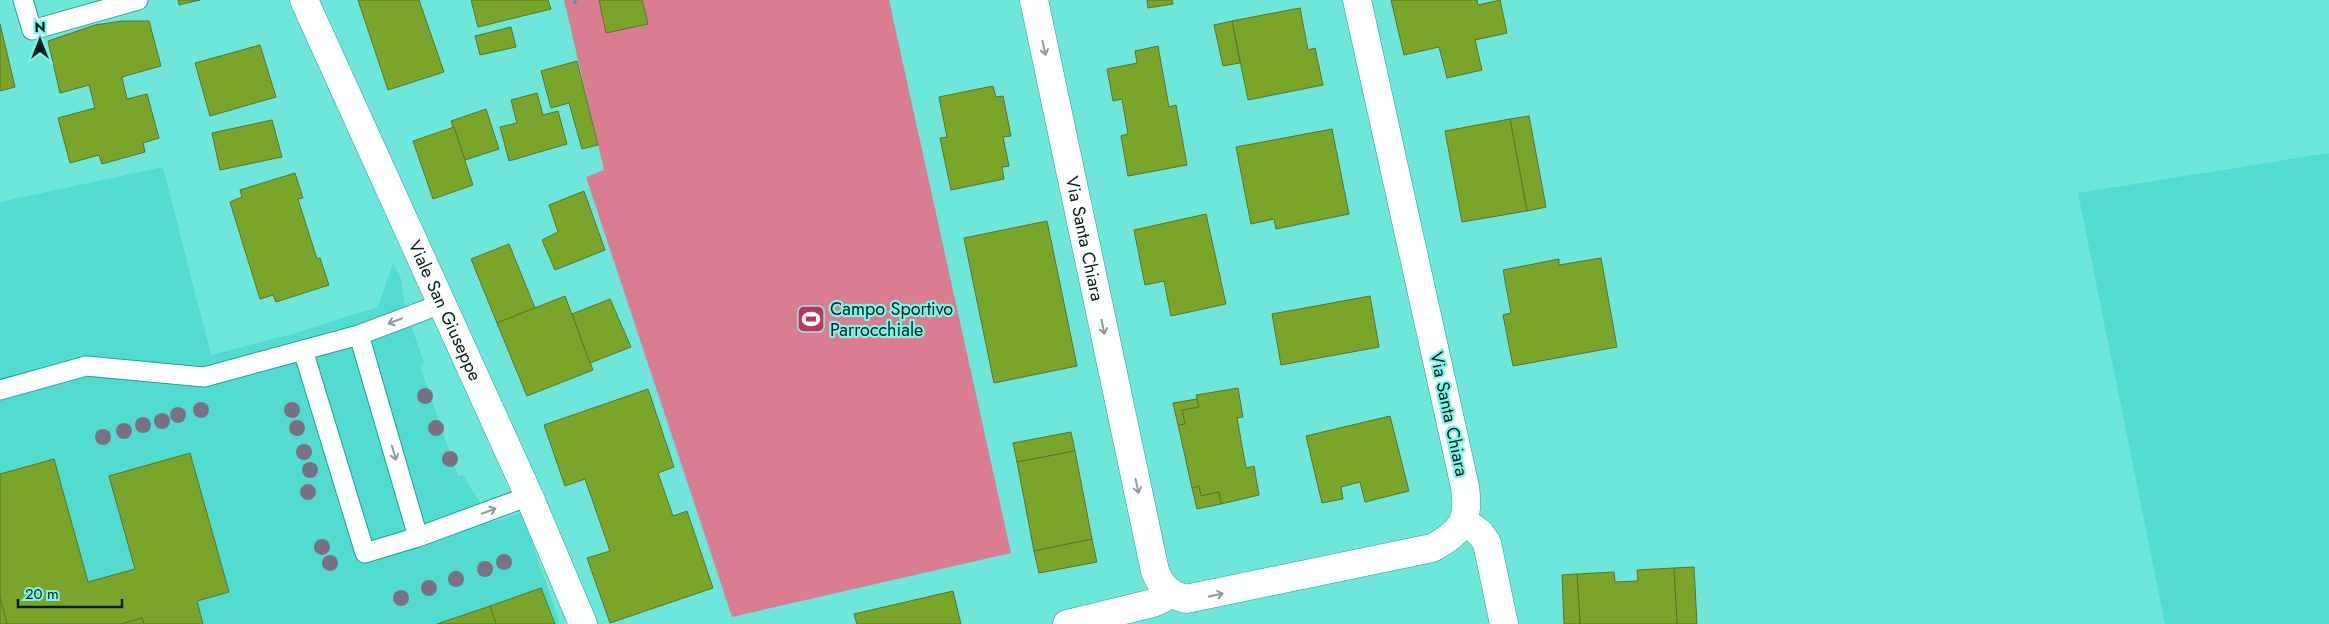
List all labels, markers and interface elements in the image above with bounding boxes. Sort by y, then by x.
north arrow [15,15,65,65]
text: N [34,17,46,37]
one-way arrow [1040,39,1050,55]
street label: Via Santa Chiara [1059,174,1110,304]
street label: Viale San Giuseppe [402,236,488,385]
place label: Campo Sportivo Parrocchiale [830,296,953,343]
sports icon: Campo Sportivo Parrocchiale [796,304,826,334]
one-way arrow [388,317,403,326]
one-way arrow [1099,318,1109,334]
street label: Via Santa Chiara [1423,349,1475,479]
one-way arrow [389,445,399,461]
one-way arrow [1133,477,1142,493]
one-way arrow [481,505,496,514]
scale bar [18,576,121,608]
text: 20 m [25,583,59,605]
one-way arrow [1208,589,1224,599]

